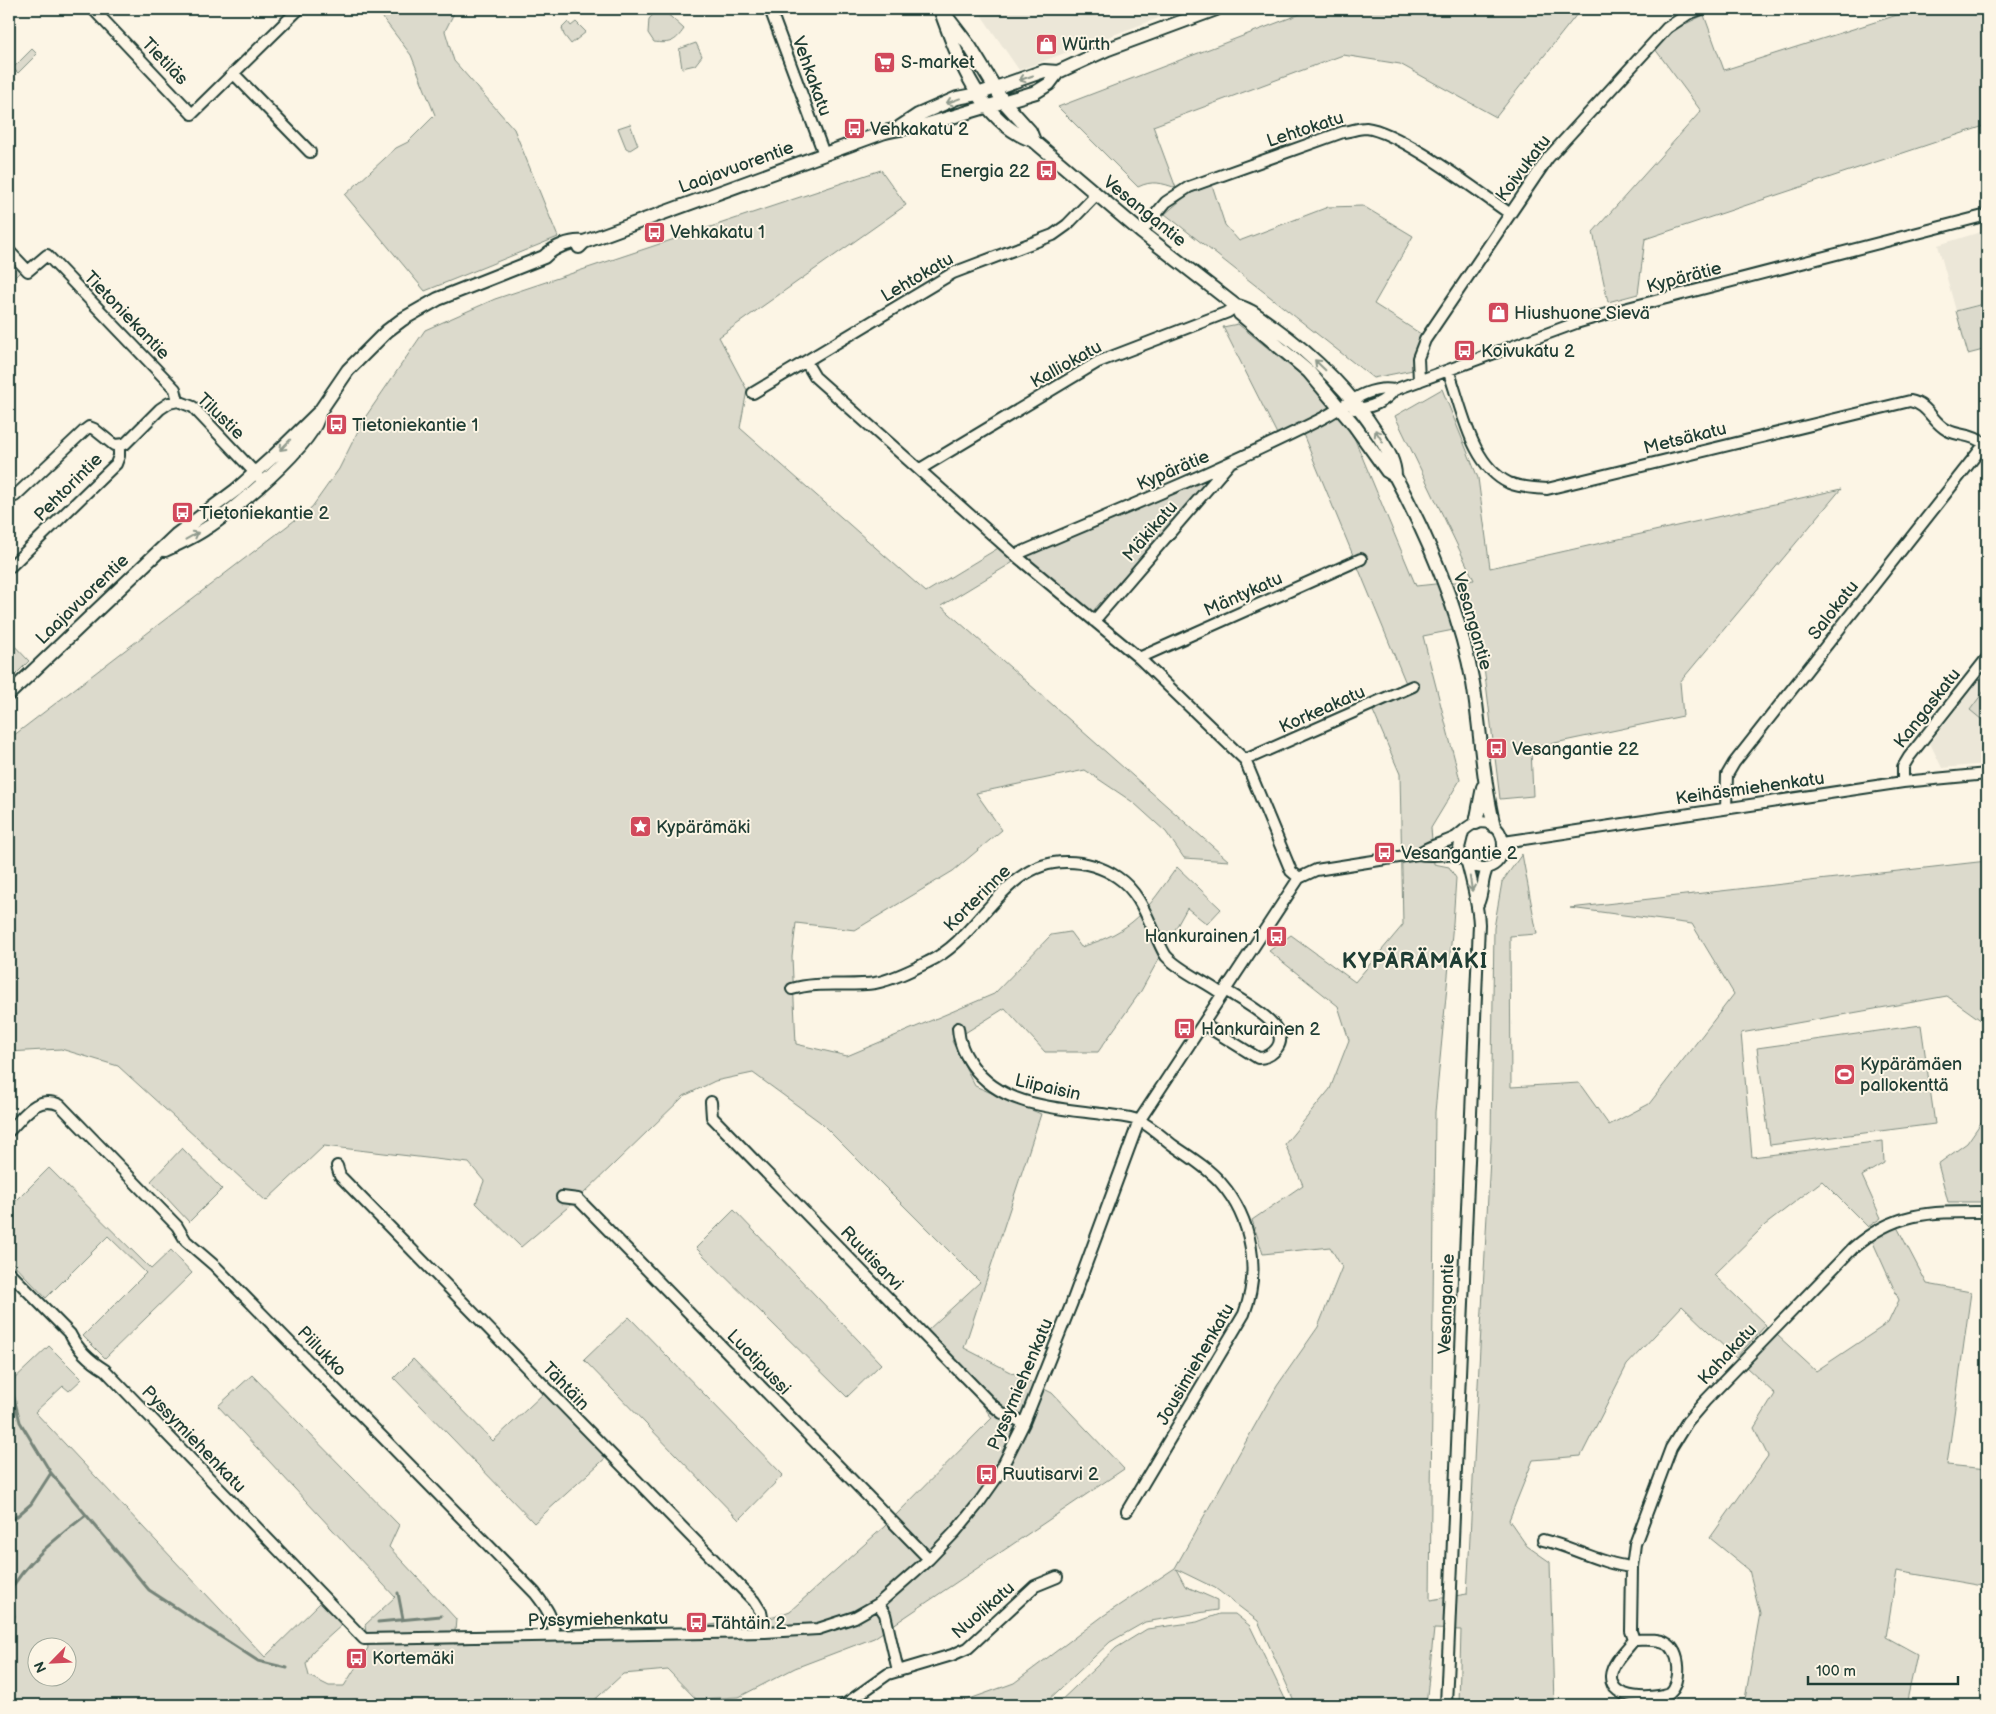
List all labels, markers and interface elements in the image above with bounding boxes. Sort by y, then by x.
shop icon: Würth [1034,32,1058,56]
street label: Tietiläs [137,33,192,89]
street label: Vehkakatu [787,33,836,119]
place label: Würth [1062,34,1110,55]
supermarket icon: S-market [873,50,897,74]
place label: S-market [901,52,975,73]
one-way arrow [1019,74,1034,83]
one-way arrow [945,97,961,106]
street label: Lehtokatu [1264,107,1346,152]
bus stop icon: Vehkakatu 2 [842,117,866,141]
place label: Vehkakatu 2 [870,119,969,140]
street label: Koivukatu [1492,131,1555,206]
street label: Laajavuorentie [676,137,797,198]
bus stop icon: Energia 22 [1034,159,1058,183]
place label: Energia 22 [940,161,1030,182]
street label: Vesangantie [1099,172,1191,251]
bus stop icon: Vehkakatu 1 [642,220,666,244]
place label: Vehkakatu 1 [670,222,765,243]
street label: Lehtokatu [877,248,957,306]
street label: Kypärätie [1644,257,1724,298]
street label: Tietoniekantie [79,267,174,364]
shop icon: Hiushuone Sievä [1486,301,1510,325]
place label: Hiushuone Sievä [1514,303,1650,324]
street label: Kalliokatu [1027,336,1106,393]
bus stop icon: Koivukatu 2 [1453,339,1477,363]
place label: Koivukatu 2 [1481,341,1575,362]
one-way arrow [1314,359,1326,371]
street label: Tilustie [193,389,249,444]
bus stop icon: Tietoniekantie 1 [324,413,348,437]
place label: Tietoniekantie 1 [352,415,478,436]
street label: Metsäkatu [1641,418,1729,459]
one-way arrow [1373,430,1383,444]
one-way arrow [279,438,291,450]
street label: Kypärätie [1134,446,1213,495]
street label: Pehtorintie [30,449,107,526]
street label: Mäkikatu [1119,497,1182,566]
bus stop icon: Tietoniekantie 2 [171,501,195,525]
place label: Tietoniekantie 2 [199,503,329,524]
one-way arrow [185,531,199,541]
street label: Laajavuorentie [32,550,133,649]
street label: Mäntykatu [1201,568,1286,621]
street label: Vesangantie [1449,570,1497,673]
street label: Salokatu [1804,577,1863,644]
street label: Kangaskatu [1890,664,1965,752]
street label: Korkeakatu [1276,681,1368,738]
bus stop icon: Vesangantie 22 [1484,737,1508,761]
place label: Vesangantie 22 [1512,739,1639,760]
street label: Keihäsmiehenkatu [1674,768,1826,809]
place icon: Kypärämäki [628,815,652,839]
place label: Kypärämäki [656,817,750,838]
bus stop icon: Vesangantie 2 [1373,841,1397,865]
place label: Vesangantie 2 [1401,843,1518,864]
street label: Korterinne [940,860,1015,936]
one-way arrow [1467,875,1477,891]
bus stop icon: Hankurainen 1 [1264,924,1288,948]
place label: Hankurainen 1 [1144,926,1260,947]
district label: KYPÄRÄMÄKI [1342,947,1488,975]
bus stop icon: Hankurainen 2 [1173,1017,1197,1041]
place label: Hankurainen 2 [1201,1019,1321,1040]
place label: Kypärämäen pallokenttä [1860,1054,1962,1096]
sports icon: Kypärämäen pallokenttä [1832,1062,1856,1086]
street label: Liipaisin [1013,1070,1083,1105]
street label: Ruutisarvi [836,1222,907,1295]
street label: Vesangantie [1434,1253,1459,1355]
street label: Jousimiehenkatu [1152,1300,1239,1429]
street label: Pyssymiehenkatu [983,1315,1058,1453]
street label: Kahakatu [1694,1319,1761,1389]
street label: Piilukko [293,1322,350,1381]
street label: Luotipussi [722,1325,795,1399]
street label: Tähtäin [538,1358,594,1415]
street label: Pyssymiehenkatu [137,1381,250,1497]
bus stop icon: Ruutisarvi 2 [974,1462,998,1486]
place label: Ruutisarvi 2 [1002,1464,1099,1485]
street label: Nuolikatu [948,1577,1019,1643]
street label: Pyssymiehenkatu [527,1608,669,1631]
bus stop icon: Tähtäin 2 [684,1611,708,1635]
place label: Tähtäin 2 [712,1613,786,1634]
north arrow [28,1636,78,1686]
bus stop icon: Kortemäki [344,1646,368,1670]
place label: Kortemäki [372,1648,454,1669]
scale bar [1808,1654,1958,1686]
text: N [31,1659,50,1675]
text: 100 m [1816,1662,1856,1681]

